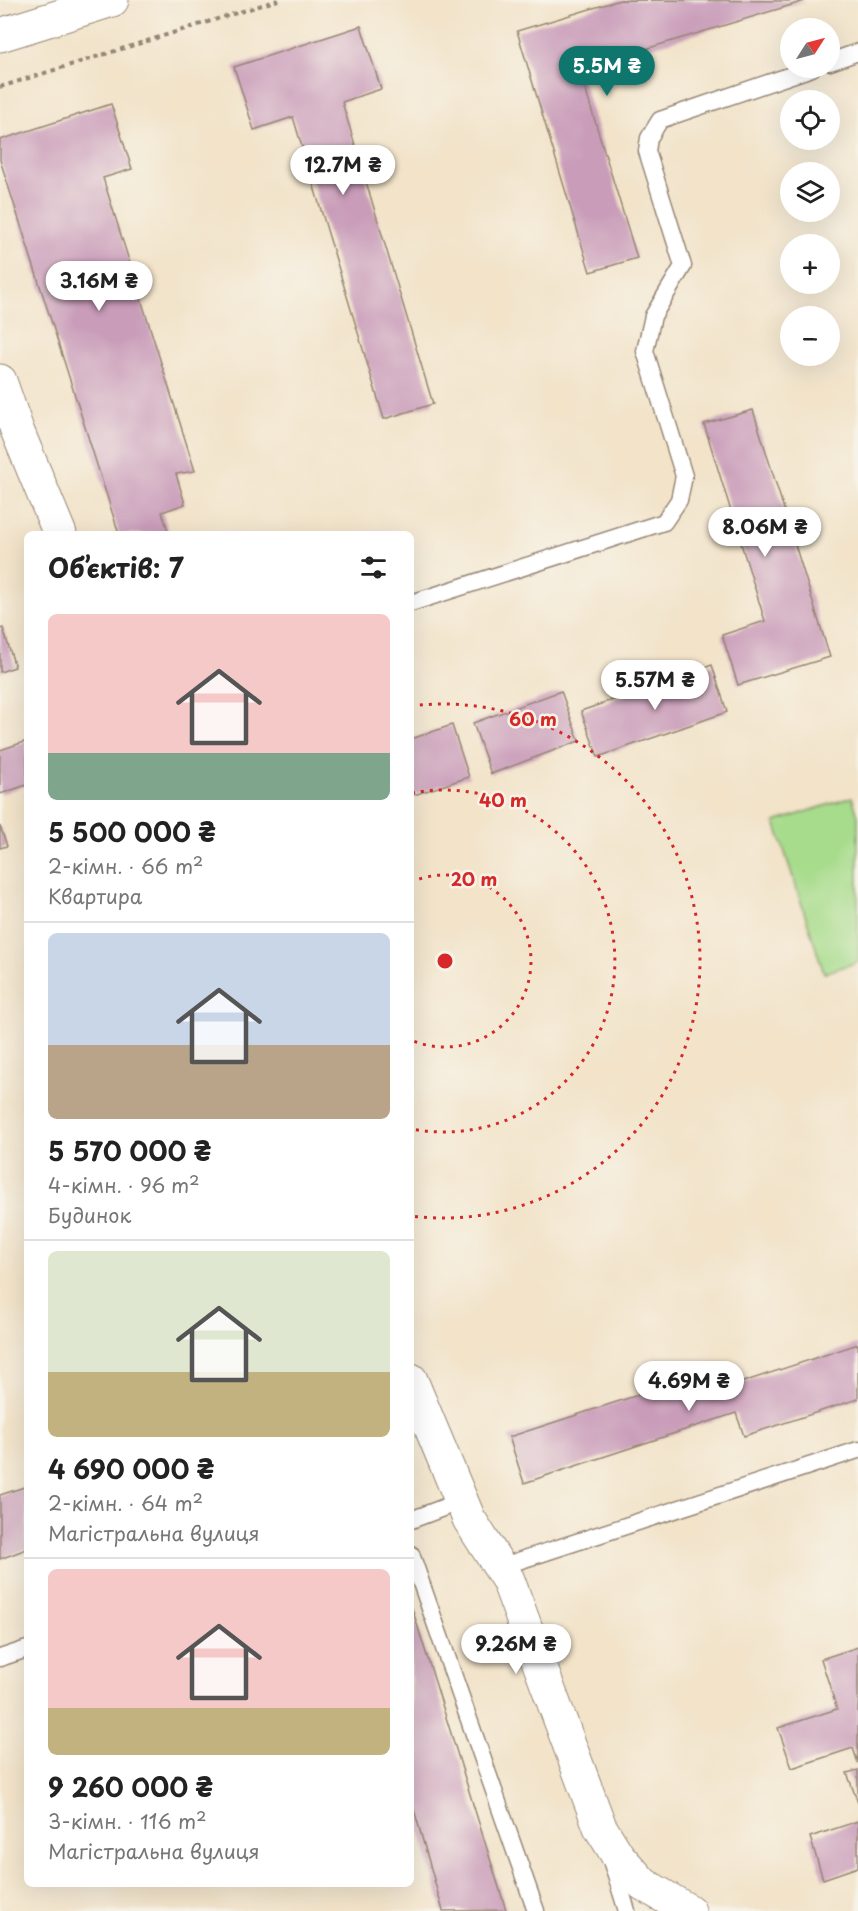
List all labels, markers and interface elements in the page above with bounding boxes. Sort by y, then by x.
north arrow [780,18,840,78]
map controls [780,18,840,366]
pin: 5.5M ₴ [558,46,656,97]
text: 5.5M ₴ [573,50,641,80]
button: locate [780,90,840,150]
pin: 12.7M ₴ [288,145,398,196]
text: 12.7M ₴ [304,149,382,179]
button: layers [780,162,840,222]
button: + [780,234,840,294]
pin: 3.16M ₴ [44,261,154,312]
text: 3.16M ₴ [60,265,138,295]
button: − [780,306,840,366]
pin: 8.06M ₴ [710,507,820,558]
text: 8.06M ₴ [722,511,808,541]
text: Об’єктів: 7 [48,548,184,587]
icon: filters [357,551,390,584]
icon: home [165,653,273,761]
pin: 5.57M ₴ [600,660,710,711]
text: 5.57M ₴ [615,664,695,694]
text: 60 m [509,705,557,732]
text: 40 m [479,786,527,813]
text: 5 500 000 ₴ [48,812,216,851]
text: 2-кімн. · 66 m² [48,851,203,881]
text: 20 m [451,865,497,892]
text: Квартира [48,881,142,911]
centre of rings [435,951,455,971]
icon: home [165,972,273,1080]
text: 5 570 000 ₴ [48,1131,211,1170]
text: 4-кімн. · 96 m² [48,1170,200,1200]
text: Будинок [48,1200,131,1230]
icon: home [165,1290,273,1398]
pin: 4.69M ₴ [634,1361,744,1412]
text: 4.69M ₴ [648,1365,730,1395]
text: 4 690 000 ₴ [48,1449,214,1488]
text: 2-кімн. · 64 m² [48,1488,203,1518]
text: Магістральна вулиця [48,1518,260,1548]
icon: home [165,1608,273,1716]
pin: 9.26M ₴ [461,1624,571,1675]
text: 9.26M ₴ [475,1628,557,1658]
text: 9 260 000 ₴ [48,1767,213,1806]
text: 3-кімн. · 116 m² [48,1806,207,1836]
text: Магістральна вулиця [48,1836,260,1866]

